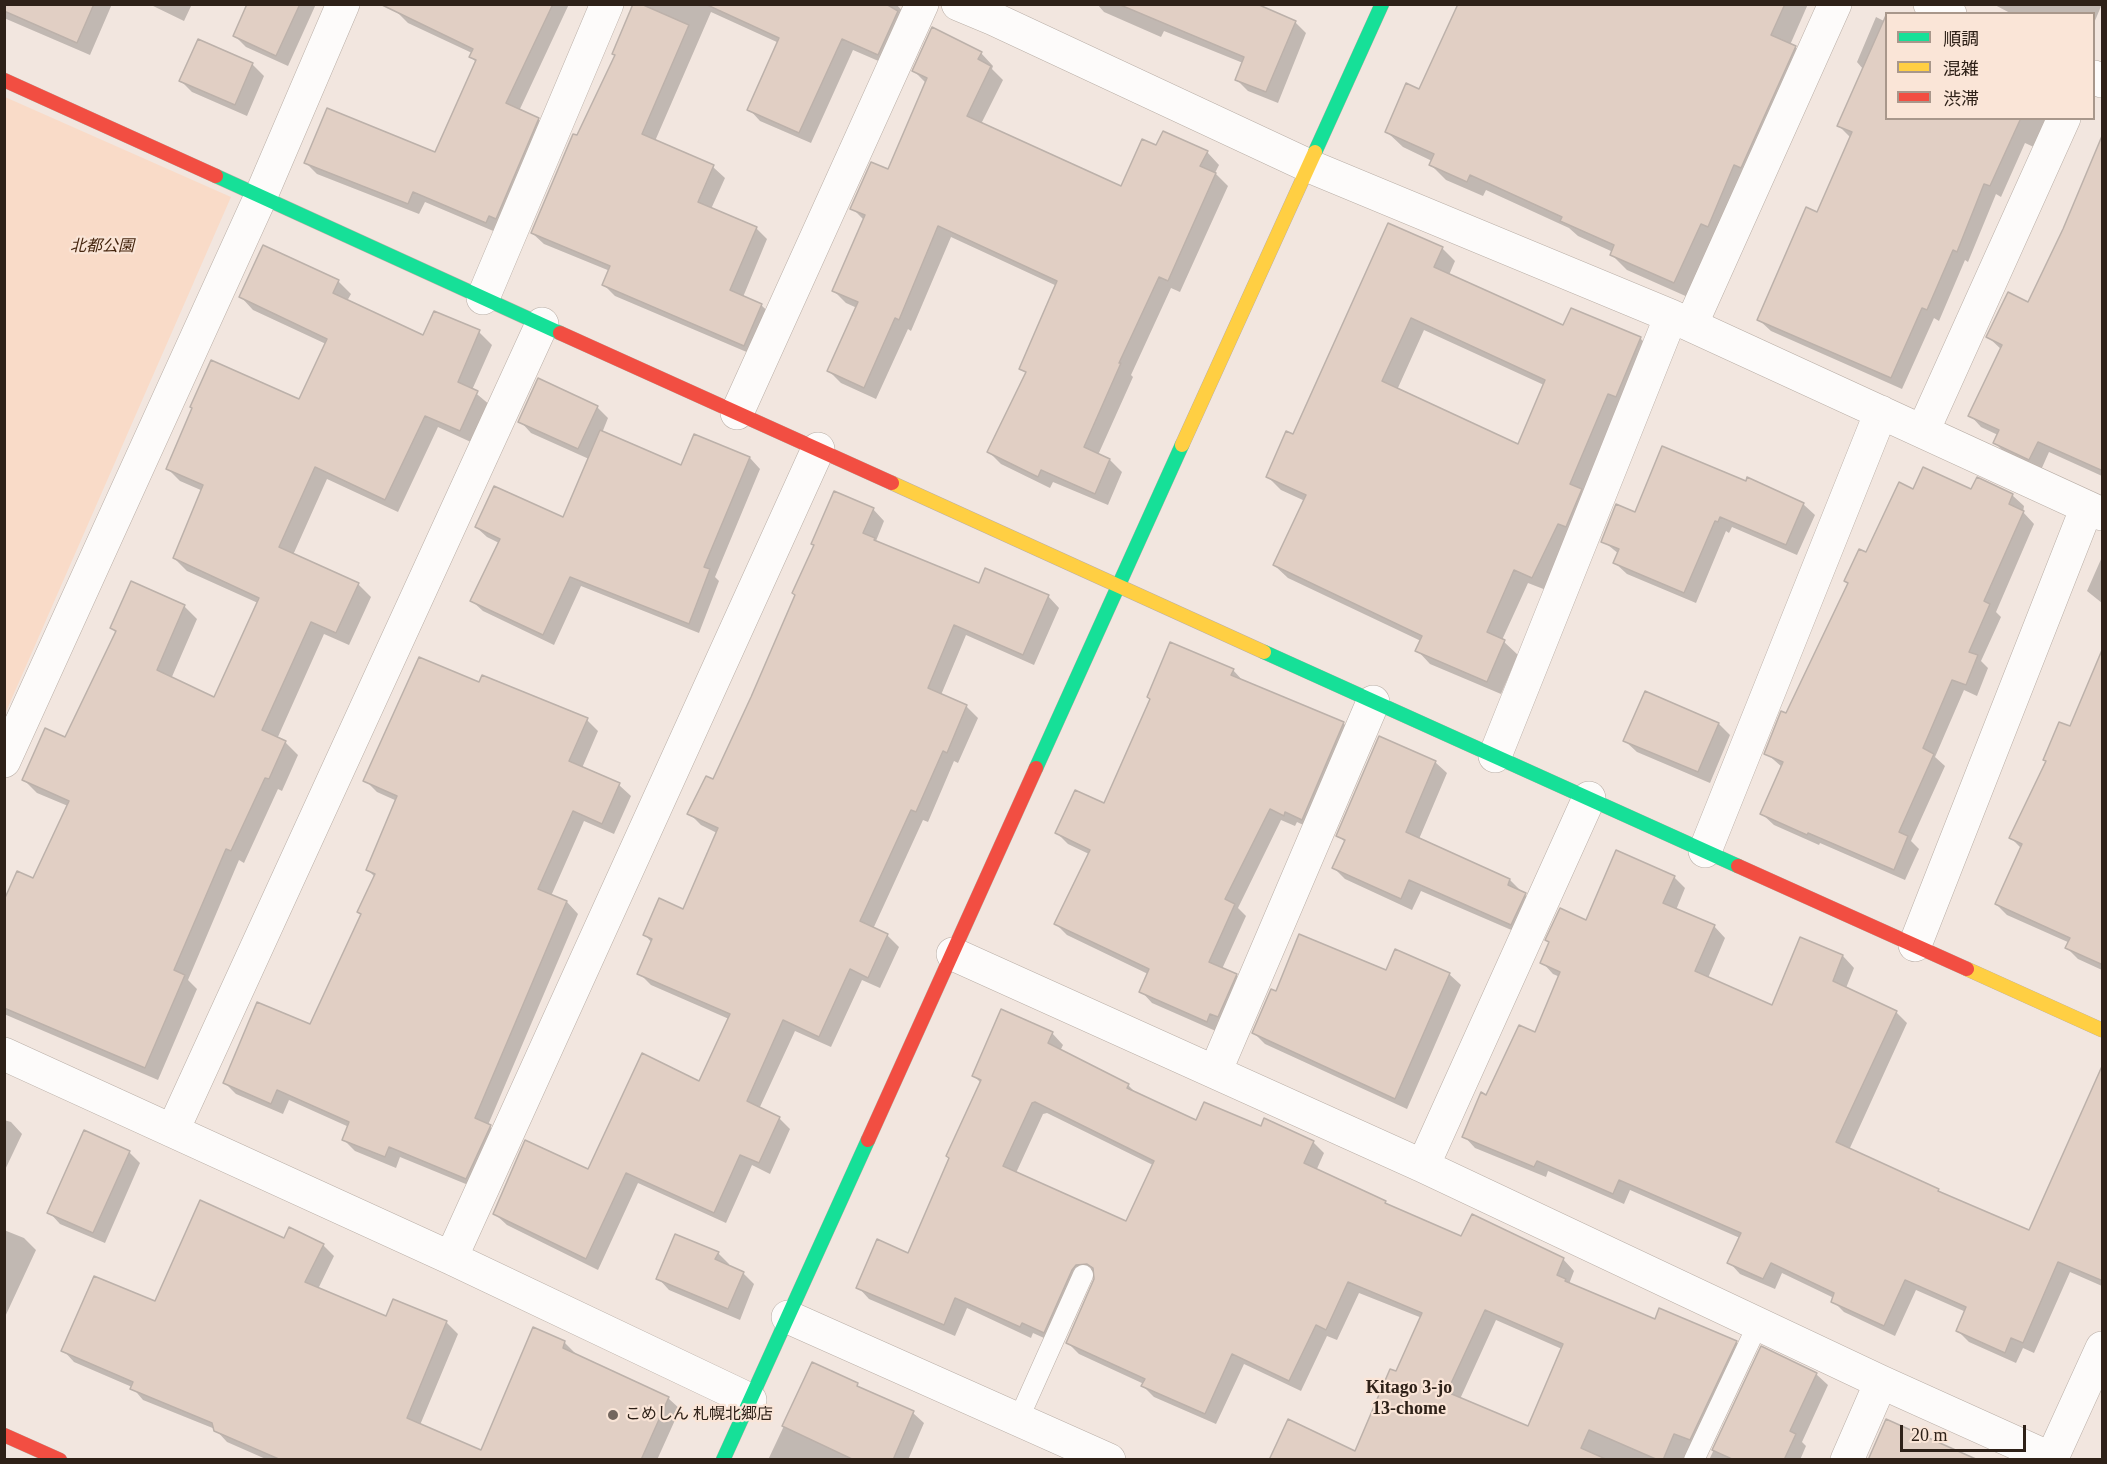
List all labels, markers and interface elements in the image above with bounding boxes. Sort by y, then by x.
legend [1885,12,2095,120]
text: 順調 [1943,29,1979,49]
text: 混雑 [1943,59,1979,79]
text: 渋滞 [1943,89,1979,109]
park label: 北都公園 [70,237,134,257]
district label: Kitago 3-jo 13-chome [1366,1377,1452,1420]
place label: こめしん 札幌北郷店 [625,1405,773,1425]
marker: こめしん 札幌北郷店 [606,1408,620,1422]
scale bar [1903,1413,2029,1451]
text: 20 m [1911,1425,1948,1445]

